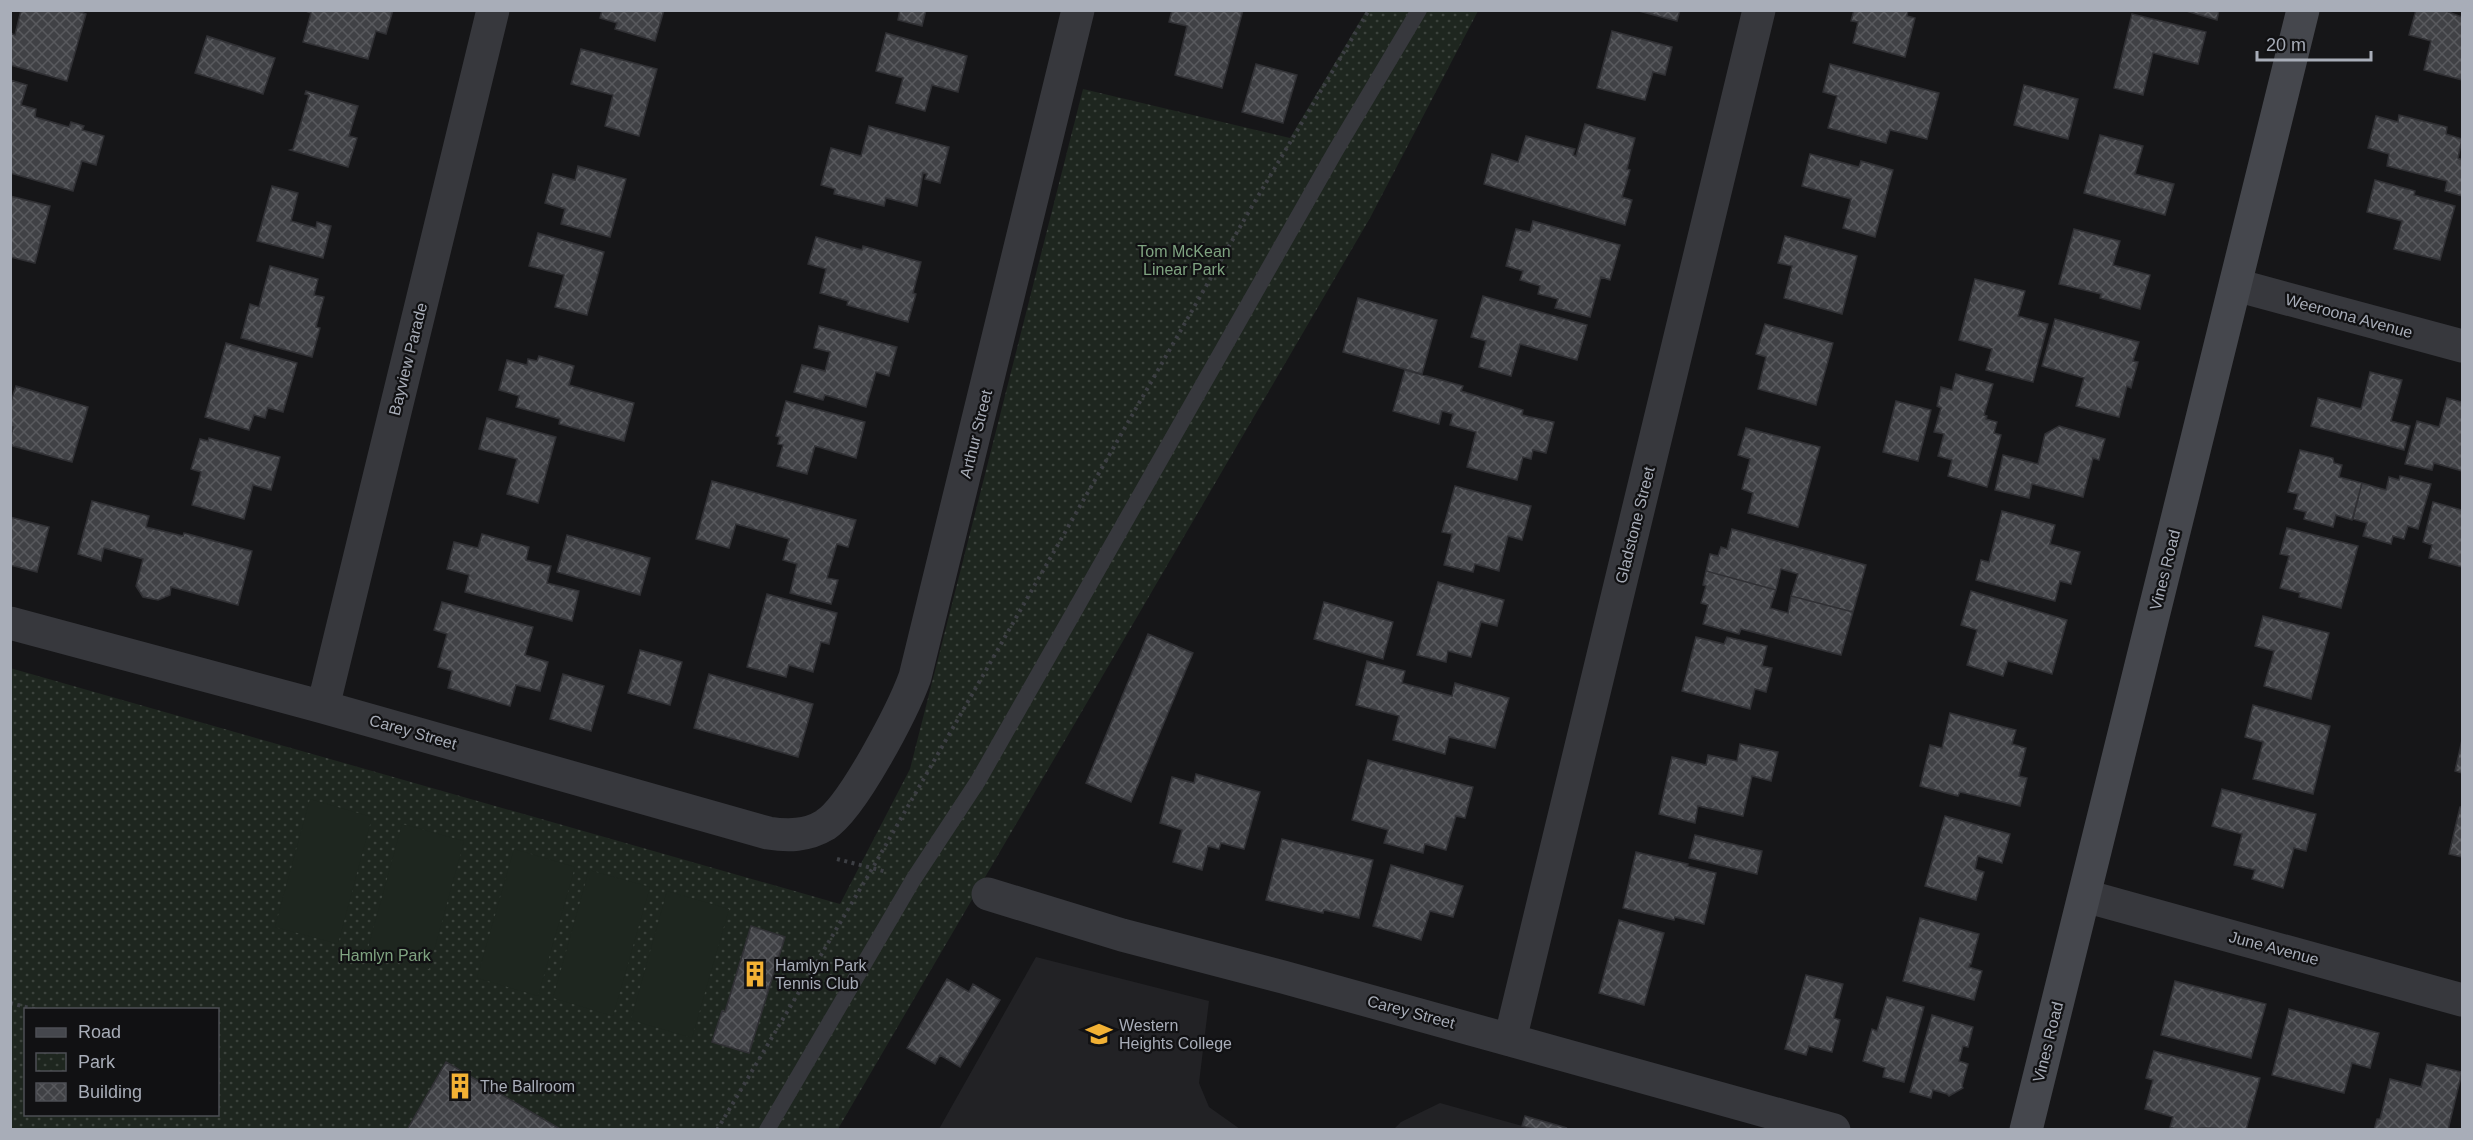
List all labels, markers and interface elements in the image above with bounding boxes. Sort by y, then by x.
scale bar [2257,24,2371,62]
text: 20 m [2266,35,2306,55]
park label: Tom McKean Linear Park [1137,243,1231,278]
street label: Weeroona Avenue [2283,291,2415,341]
street label: Bayview Parade [386,301,430,417]
street label: Arthur Street [957,387,995,480]
street label: Gladstone Street [1612,464,1658,585]
street label: Vines Road [2147,528,2183,612]
street label: Carey Street [367,711,459,753]
street label: June Avenue [2227,928,2321,968]
park label: Hamlyn Park [339,947,432,964]
place label: Hamlyn Park Tennis Club [775,957,868,992]
building icon: Hamlyn Park Tennis Club [740,959,770,989]
street label: Carey Street [1365,992,1457,1032]
street label: Vines Road [2030,1000,2066,1084]
legend [24,1008,219,1116]
place label: Western Heights College [1119,1017,1232,1052]
school or university icon: Western Heights College [1084,1019,1114,1049]
text: Road [78,1022,121,1042]
text: Park [78,1052,116,1072]
building icon: The Ballroom [445,1071,475,1101]
place label: The Ballroom [480,1078,575,1095]
text: Building [78,1082,142,1102]

